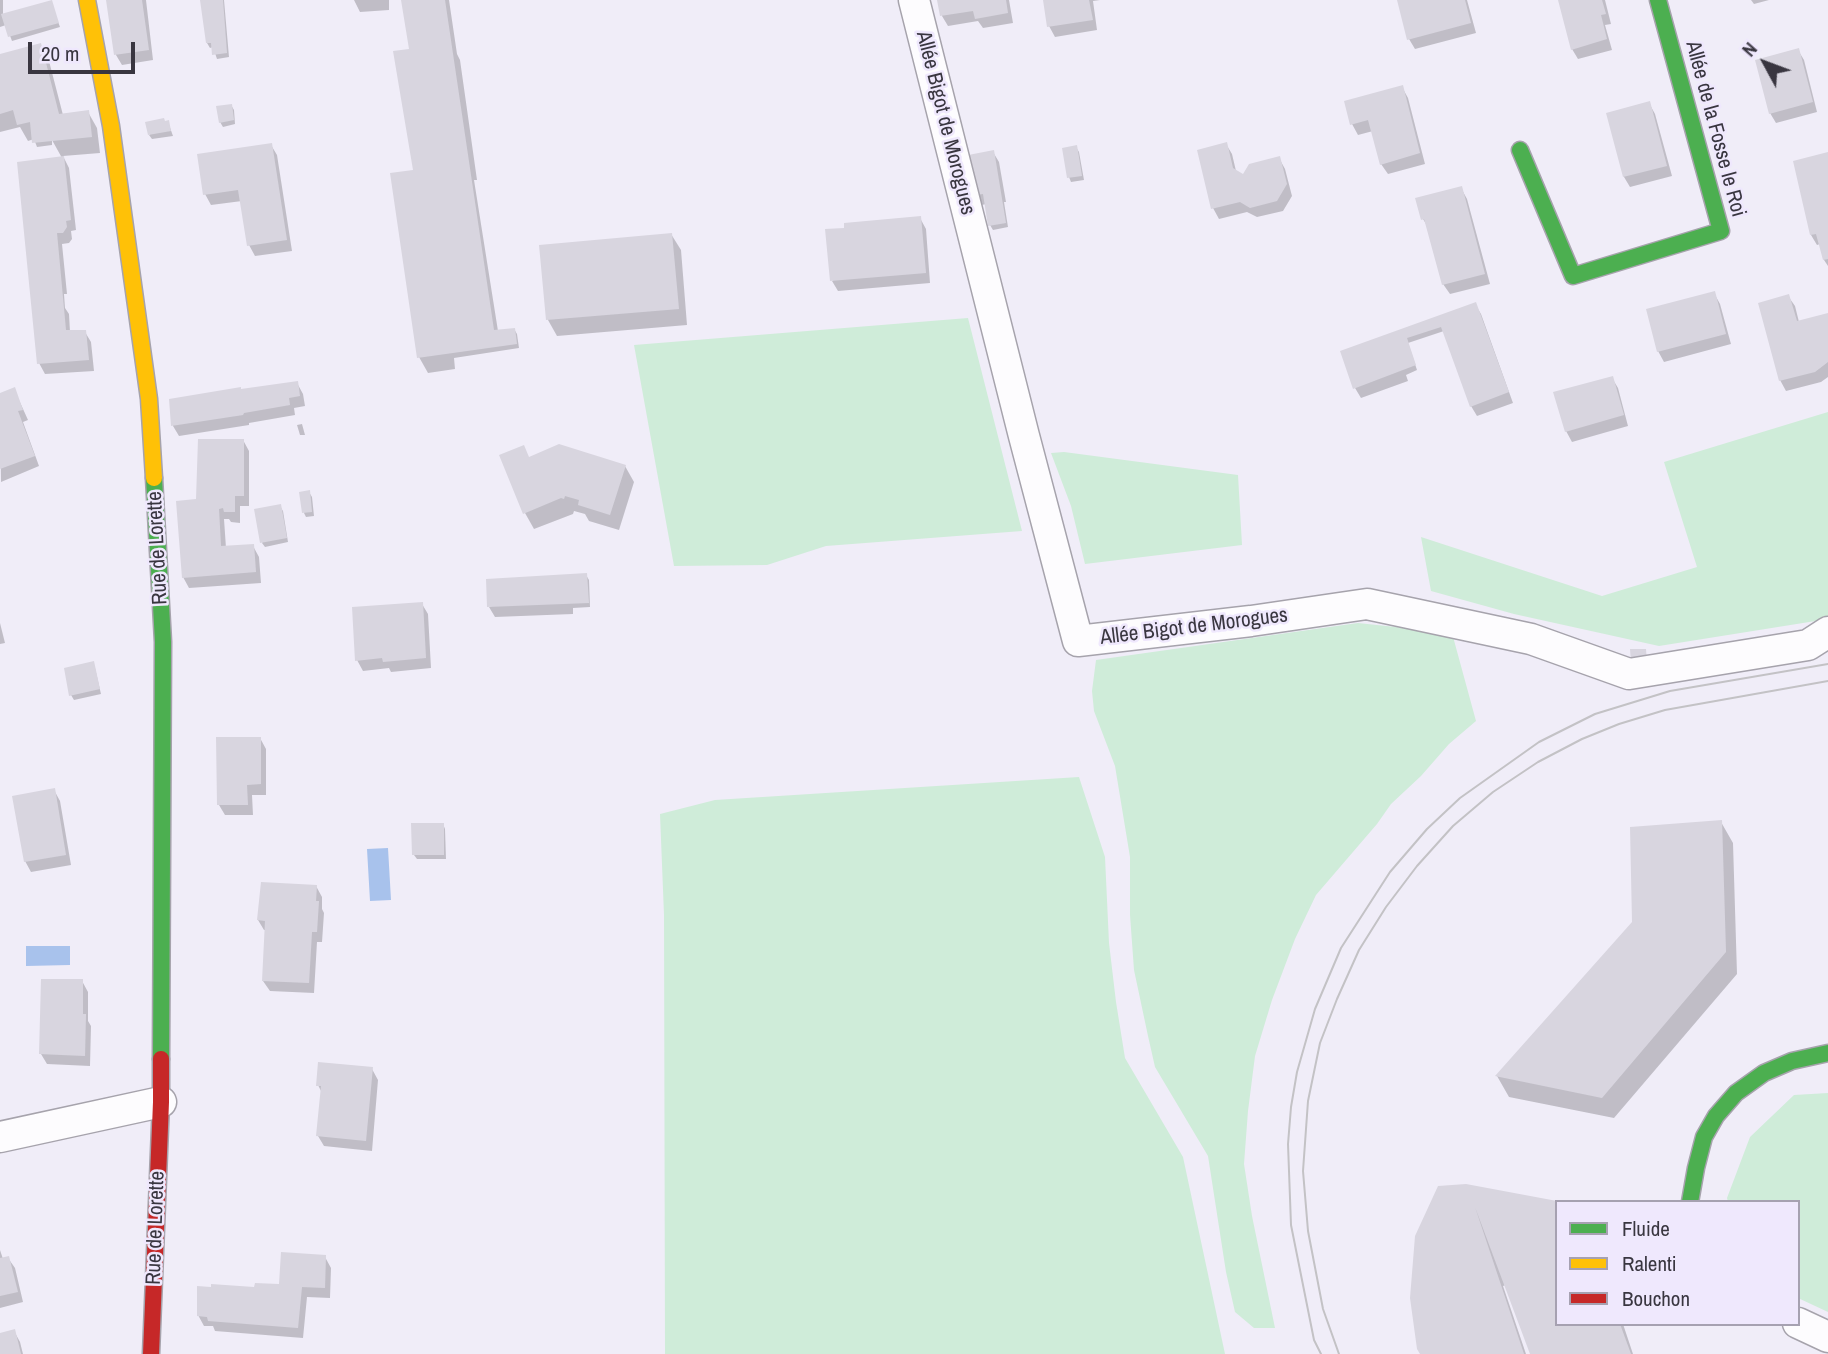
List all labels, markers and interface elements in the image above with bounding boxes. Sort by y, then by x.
scale bar [32,28,138,72]
street label: Allée Bigot de Morogues [910,28,980,218]
north arrow [1730,28,1800,98]
text: N [1736,36,1763,62]
street label: Allée de la Fosse le Roi [1679,38,1751,220]
text: 20 m [41,39,79,68]
street label: Rue de Lorette [142,490,174,606]
street label: Allée Bigot de Morogues [1099,603,1289,651]
street label: Rue de Lorette [141,1171,171,1285]
legend [1555,1200,1800,1326]
text: Fluide [1622,1214,1670,1243]
text: Ralenti [1622,1249,1677,1278]
text: Bouchon [1622,1284,1690,1313]

